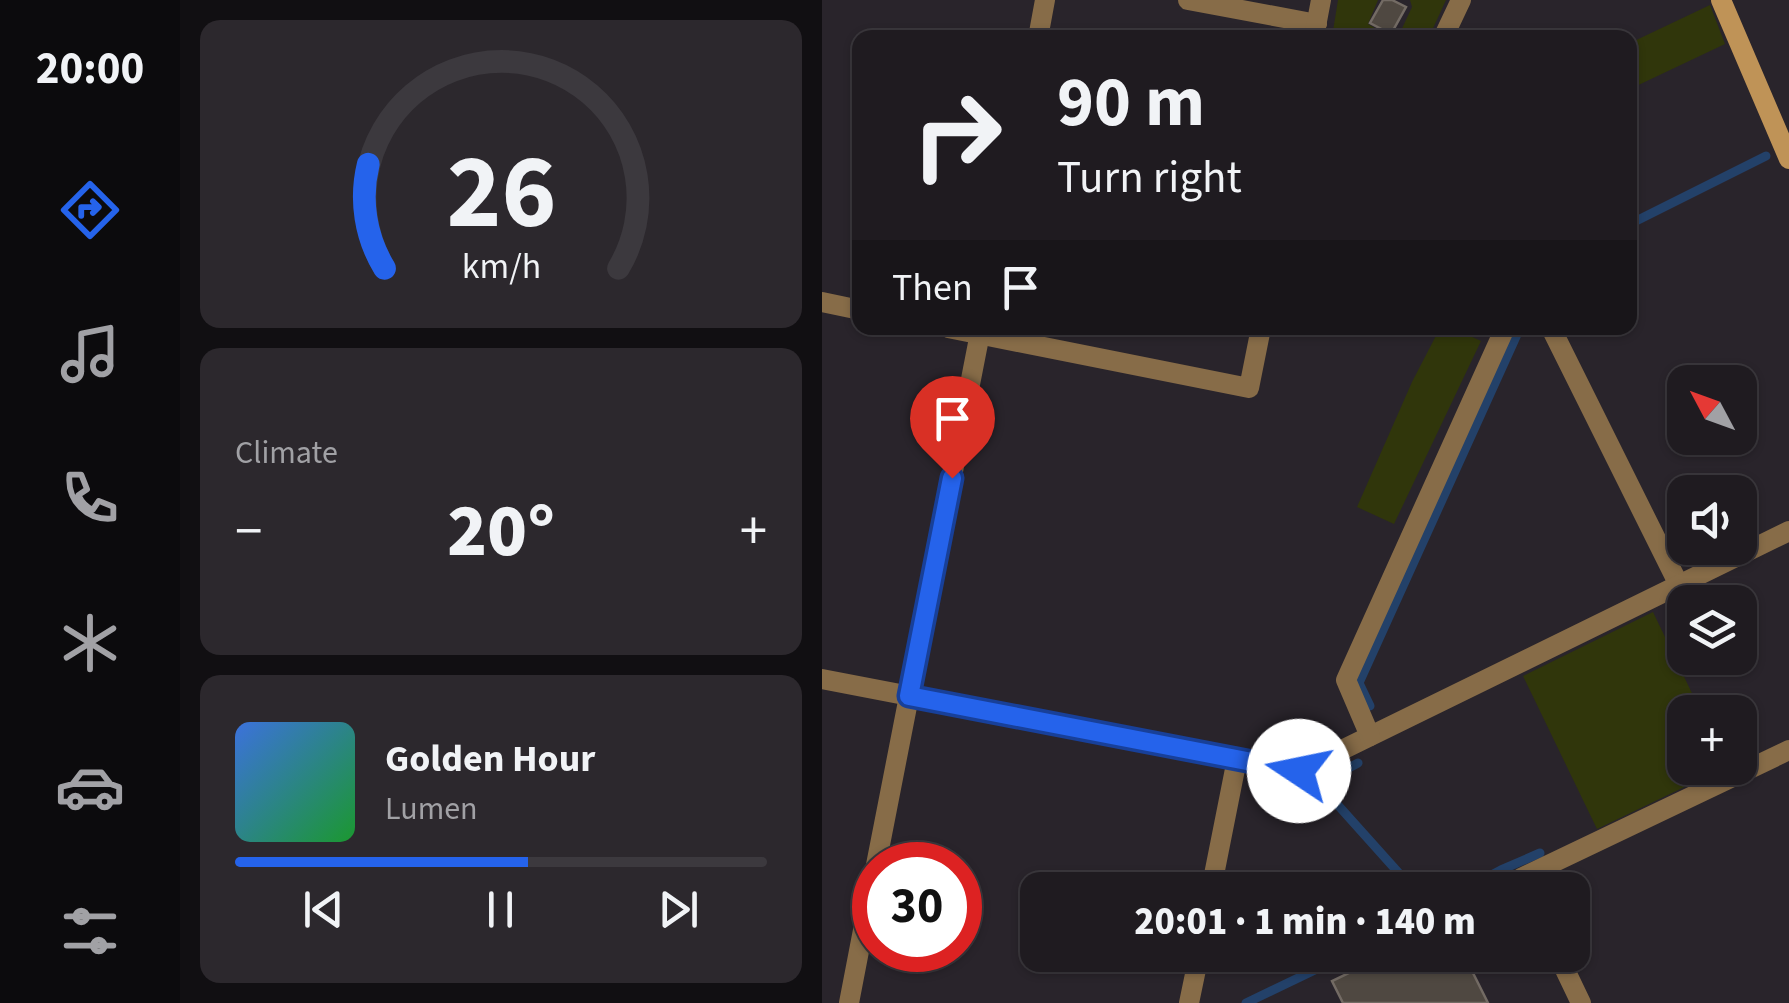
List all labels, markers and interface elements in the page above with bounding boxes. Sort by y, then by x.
text: 20:00 [36,37,144,101]
text: 90 m [1057,53,1205,153]
icon: right [892,70,1022,200]
text: 26 [446,120,556,268]
text: Turn right [1057,146,1242,210]
icon: directions [55,175,125,245]
text: km/h [461,241,541,292]
icon: arrive [993,260,1048,315]
text: Then [892,261,973,315]
icon: music [55,319,125,389]
north arrow [1667,365,1757,455]
map controls [1667,365,1757,785]
pin [910,376,995,479]
icon: arrive [925,391,980,446]
text: Climate [235,430,338,476]
icon: phone [55,463,125,533]
button: sound [1667,475,1757,565]
text: 20° [447,478,555,585]
text: − [235,493,262,571]
text: + [740,493,767,571]
button: layers [1667,585,1757,675]
icon: climate [55,608,125,678]
button: + [1667,695,1757,785]
position arrow [1247,719,1351,823]
text: Golden Hour [385,732,595,786]
icon: car [55,752,125,822]
text: Lumen [385,786,478,832]
speed limit sign: 30 [852,842,982,972]
icon: previous [296,882,351,937]
icon: pause [473,882,528,937]
icon: next [651,882,706,937]
text: 20:01 · 1 min · 140 m [1134,895,1476,949]
icon: filters [55,896,125,966]

